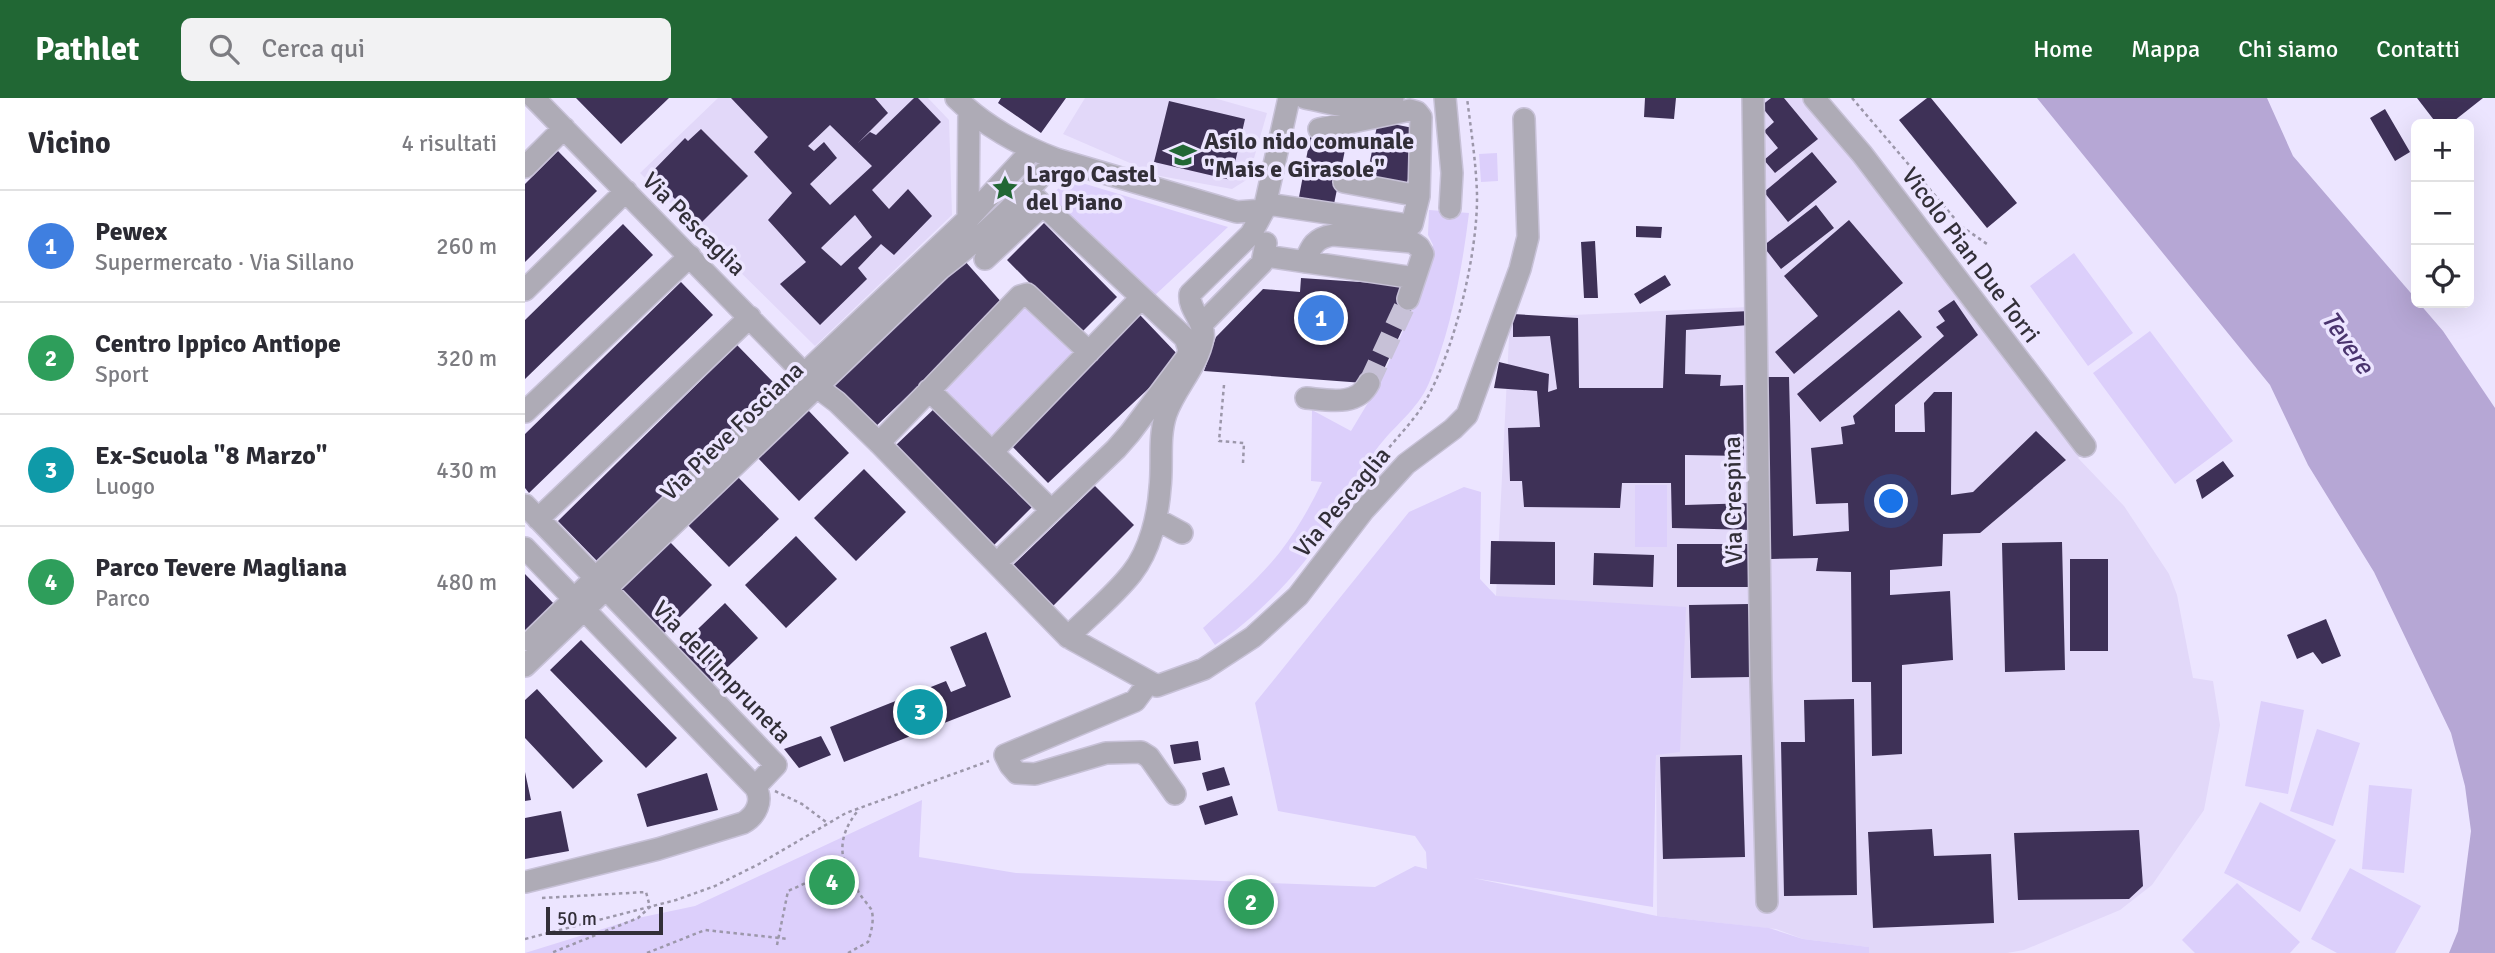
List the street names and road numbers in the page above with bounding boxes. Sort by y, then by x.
street label: Vicolo Pian Due Torri [1895,161,2047,349]
street label: Via Pescaglia [636,166,752,282]
street label: Via Pieve Fosciana [654,355,810,507]
street label: Via Crespina [1717,436,1749,564]
street label: Via Pescaglia [1287,441,1397,563]
street label: Via dell'Impruneta [646,594,798,750]

